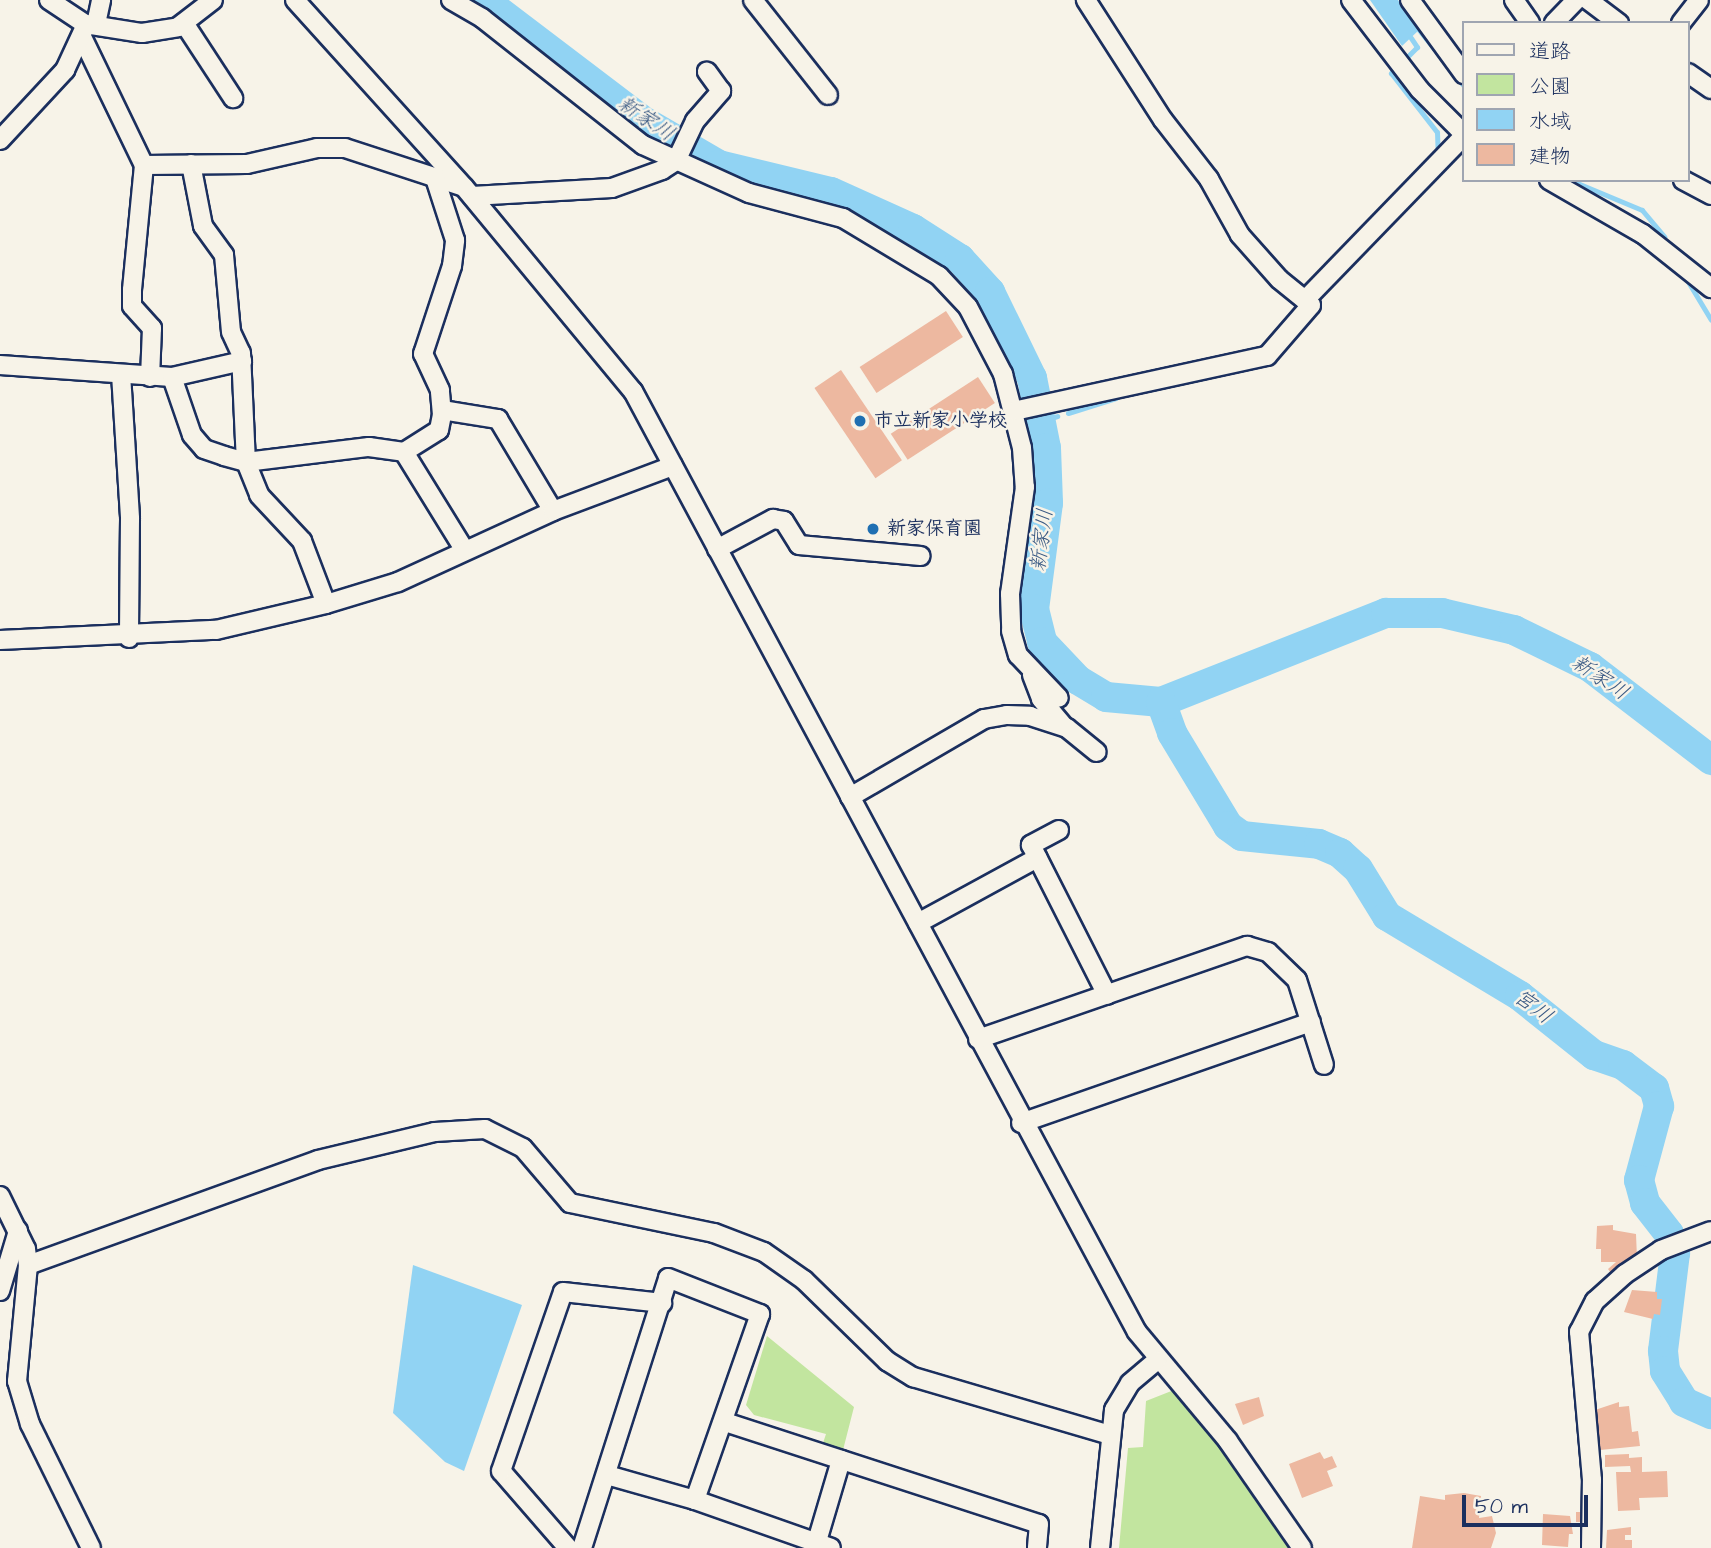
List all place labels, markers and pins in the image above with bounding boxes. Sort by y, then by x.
place label: 市立新家小学校 [874,410,1007,432]
marker: 市立新家小学校 [852,413,868,429]
place label: 新家保育園 [887,518,982,540]
marker: 新家保育園 [865,521,881,537]

